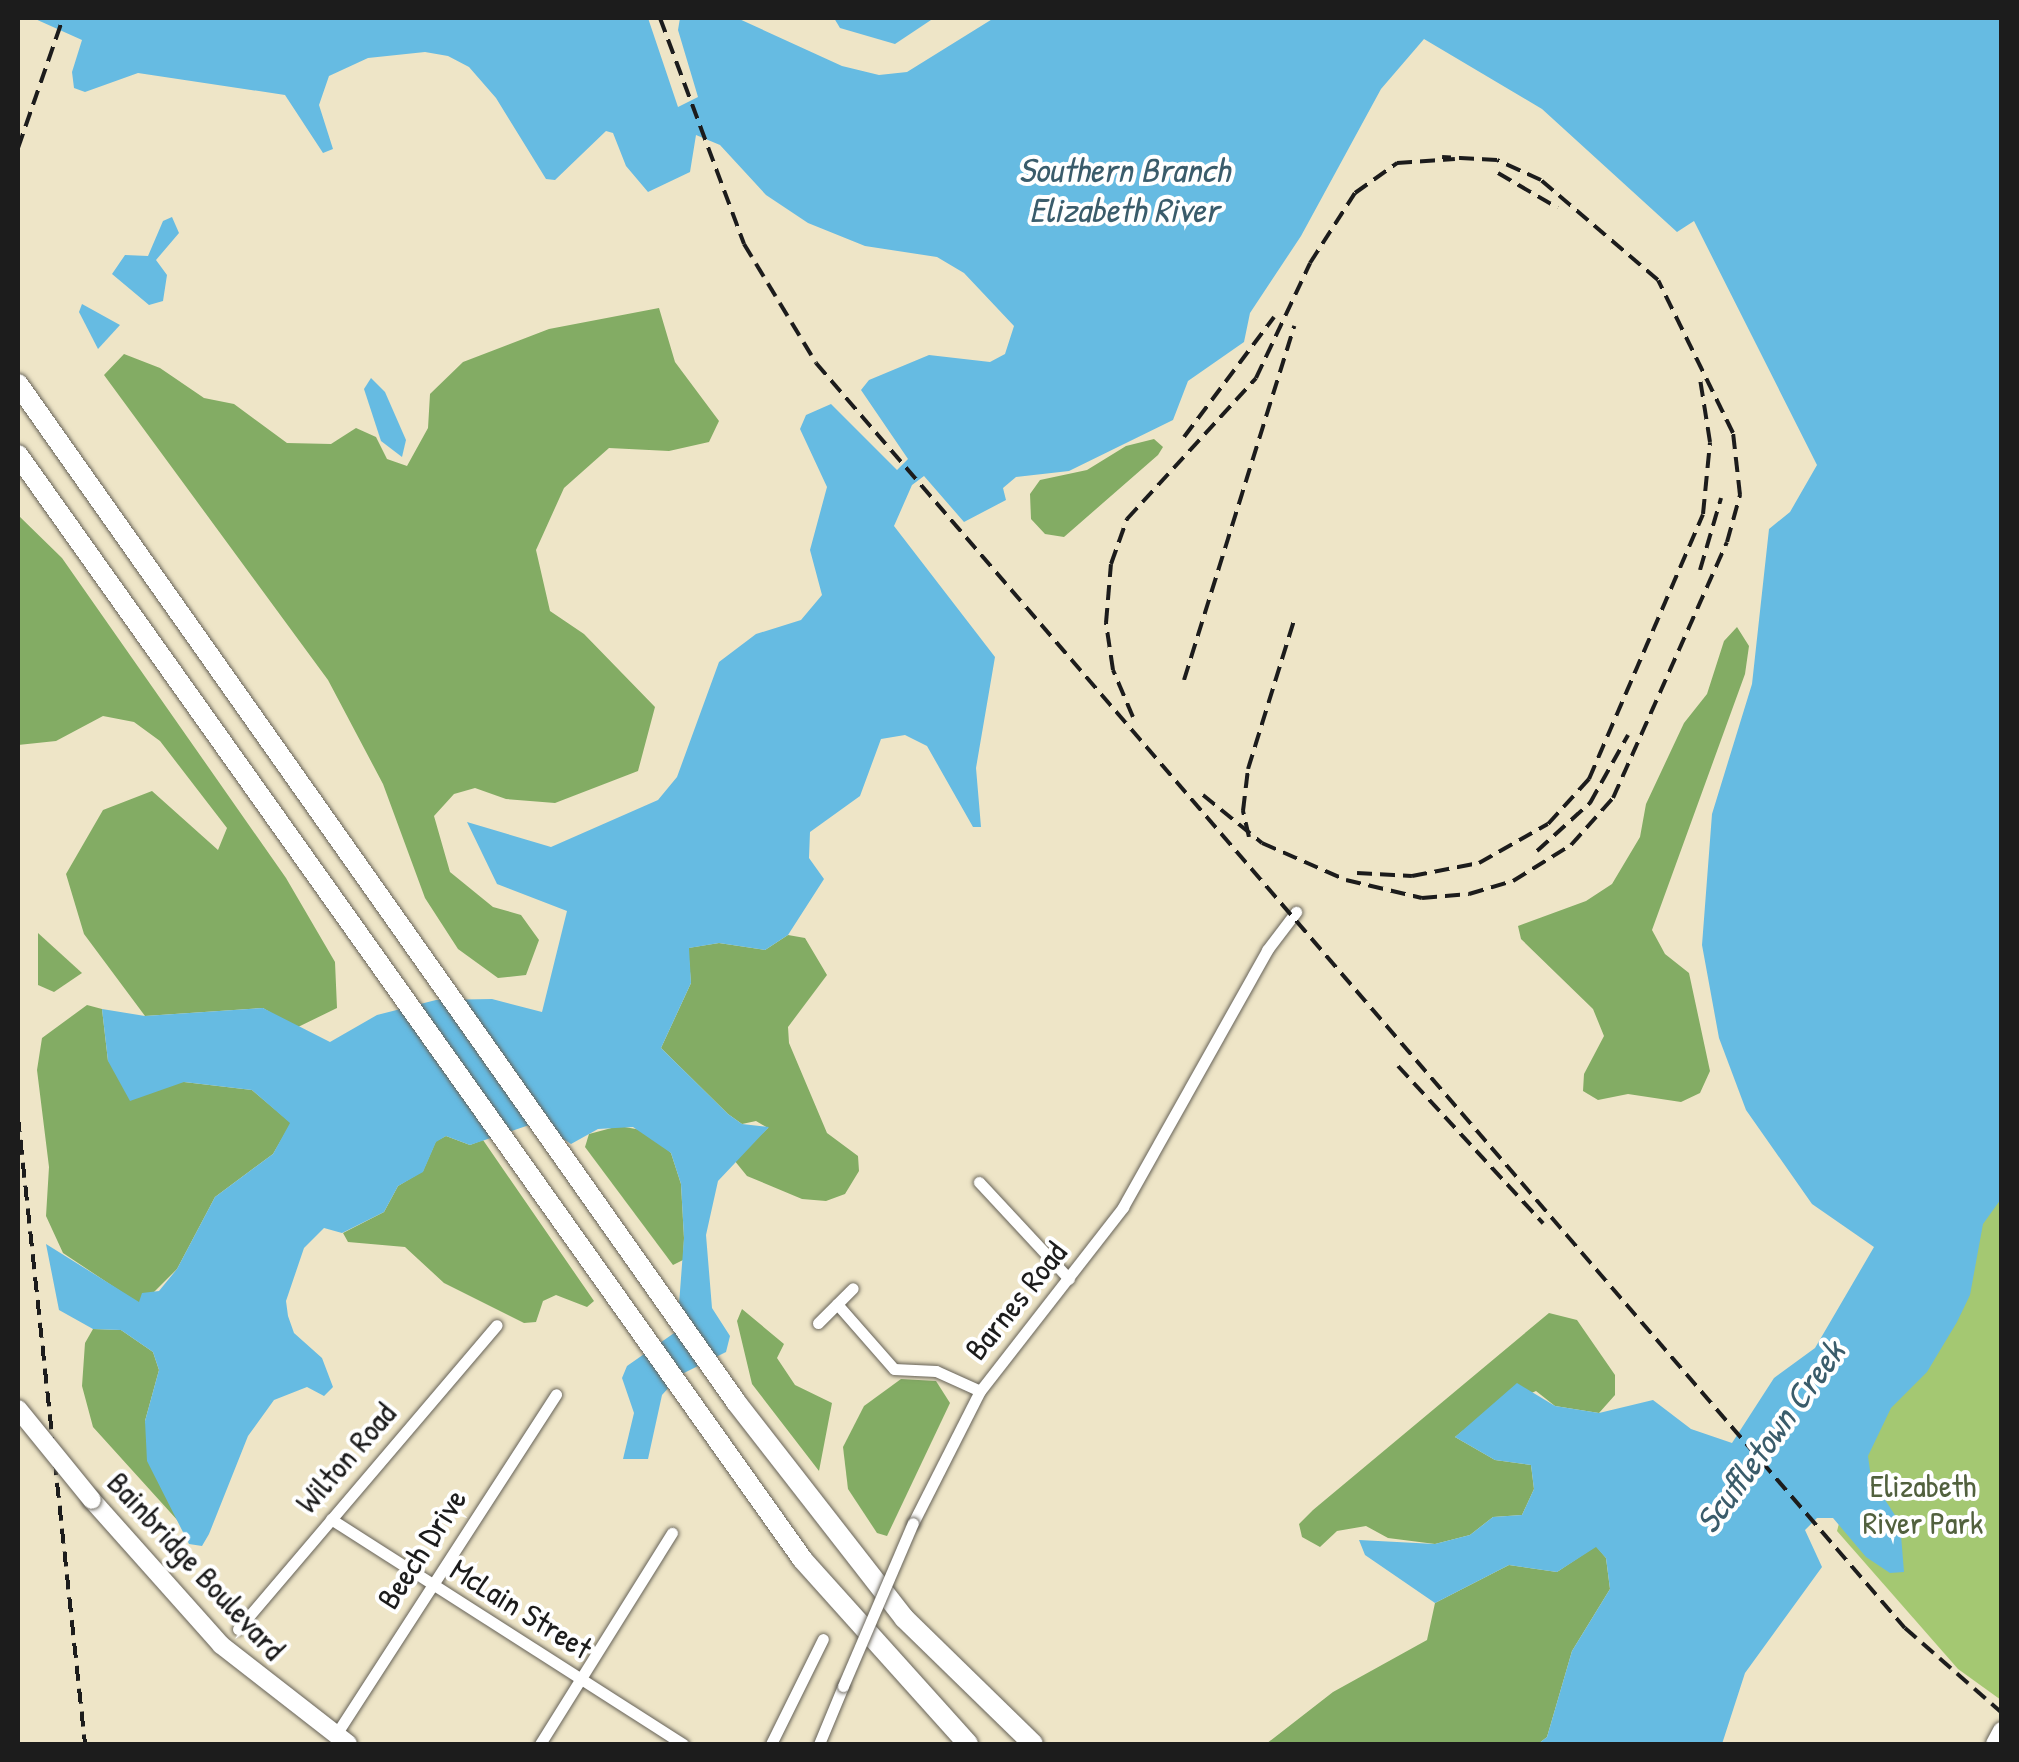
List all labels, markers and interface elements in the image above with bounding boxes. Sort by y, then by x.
water label: Southern Branch Elizabeth River [1018,149,1230,231]
street label: Barnes Road [957,1234,1075,1368]
water label: Scuffletown Creek [1686,1333,1854,1541]
street label: Wilton Road [288,1395,404,1521]
street label: Bainbridge Boulevard [99,1464,293,1668]
park label: Elizabeth River Park [1863,1468,1983,1543]
street label: Beech Drive [369,1482,475,1616]
street label: McLain Street [443,1550,599,1668]

